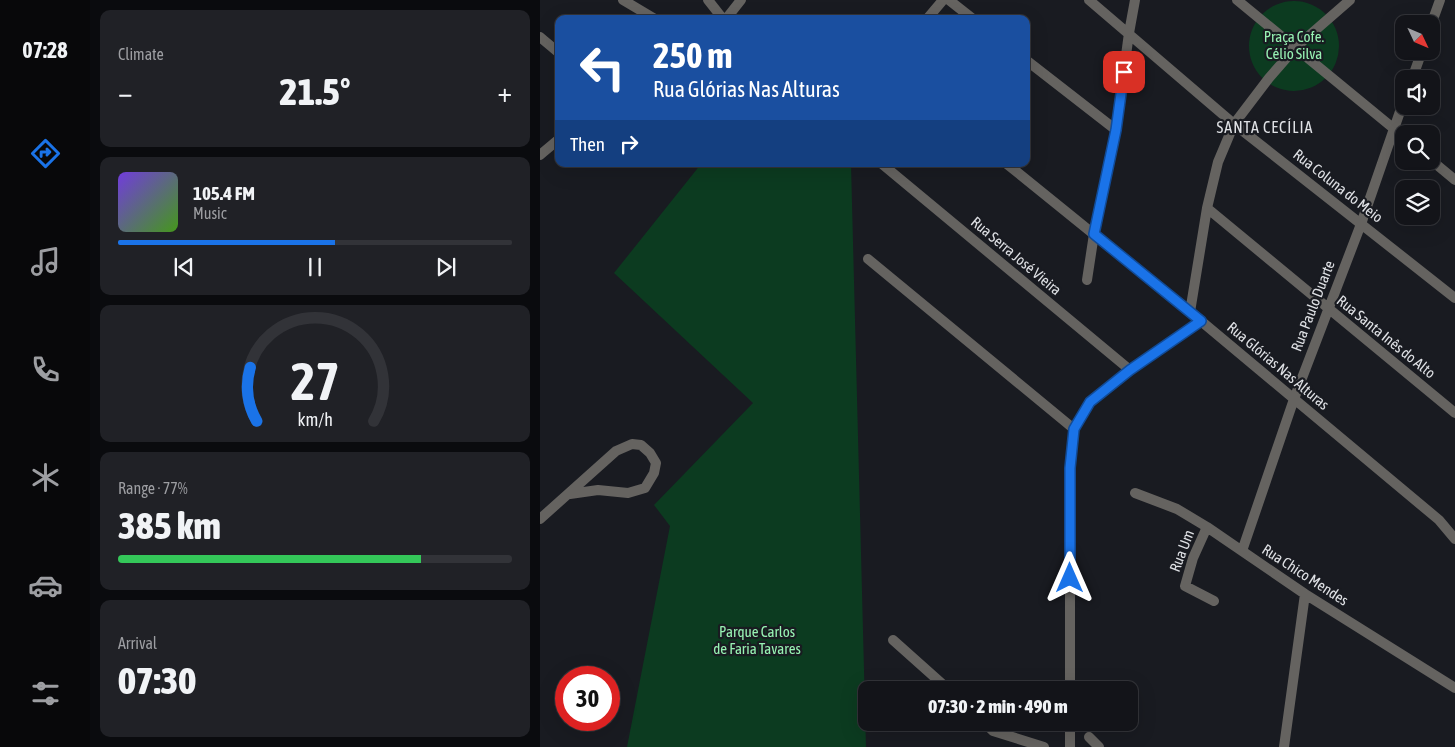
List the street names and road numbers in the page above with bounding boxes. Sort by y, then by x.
street label: Rua Coluna do Meio [1290,145,1386,226]
street label: Rua Serra José Vieira [968,213,1065,298]
street label: Rua Paulo Duarte [1287,258,1338,354]
street label: Rua Santa Inês do Alto [1334,292,1439,382]
street label: Rua Glórias Nas Alturas [1224,318,1333,413]
street label: Rua Um [1166,527,1197,574]
street label: Rua Chico Mendes [1259,540,1352,609]

